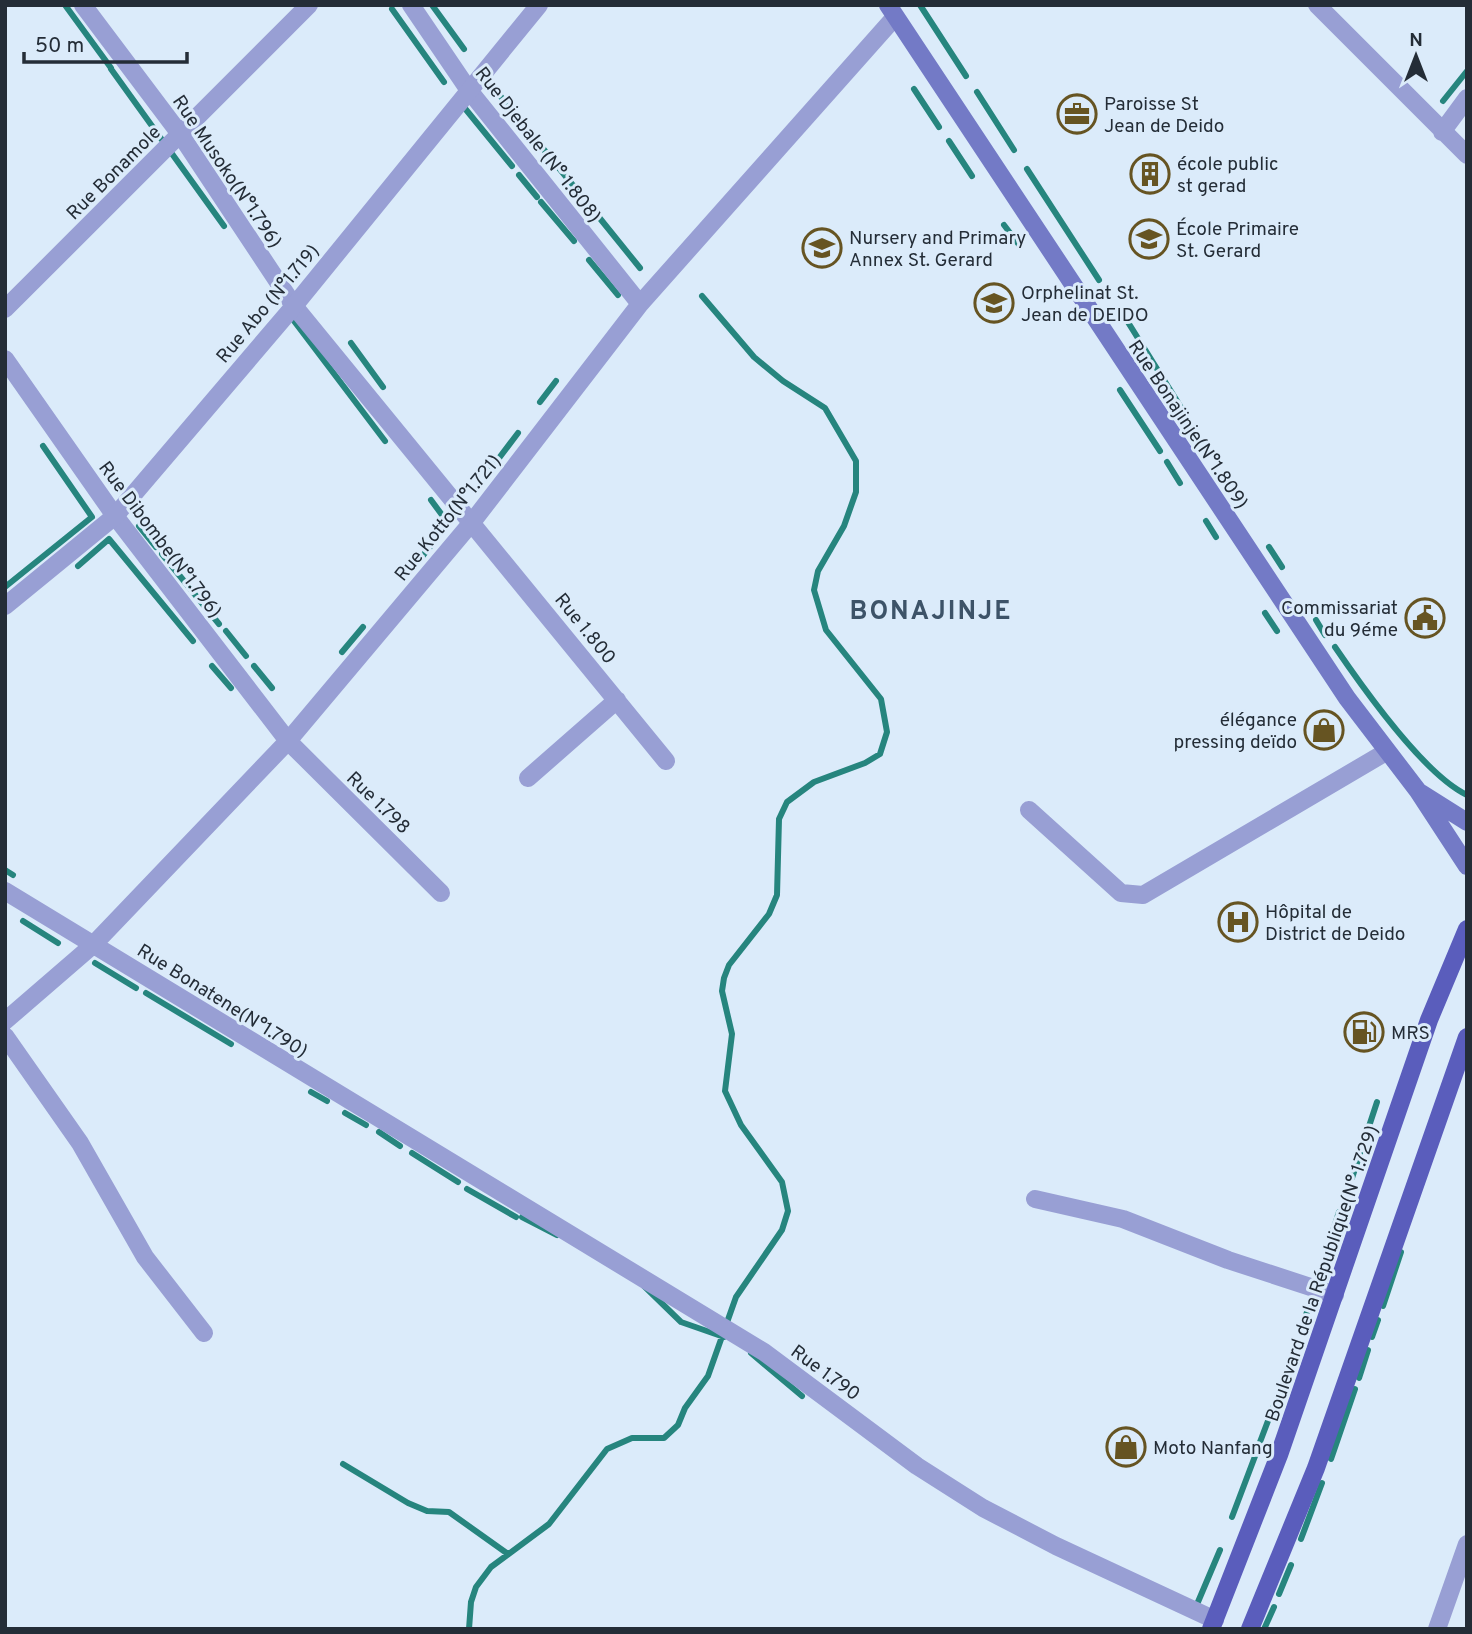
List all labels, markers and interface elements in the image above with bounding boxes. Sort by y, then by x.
scale bar [24,21,187,65]
north arrow [1381,21,1451,91]
text: N [1409,29,1423,53]
text: 50 m [35,33,84,60]
street label: Rue Djebale (N° 1.808) [469,62,606,228]
street label: Rue Musoko(N°1.796) [166,91,286,253]
office icon: Paroisse St Jean de Deido [1056,93,1098,135]
place label: Paroisse St Jean de Deido [1104,93,1224,139]
street label: Rue Bonamole [62,121,167,226]
building icon: école public st gerad [1129,153,1171,195]
place label: école public st gerad [1177,153,1279,199]
place label: École Primaire St. Gerard [1176,217,1299,264]
school or university icon: École Primaire St. Gerard [1128,218,1170,260]
school or university icon: Nursery and Primary Annex St. Gerard [801,227,843,269]
place label: Nursery and Primary Annex St. Gerard [849,227,1026,273]
street label: Rue Abo (N°1.719) [212,240,325,369]
school or university icon: Orphelinat St. Jean de DEIDO [973,282,1015,324]
place label: Orphelinat St. Jean de DEIDO [1021,282,1149,328]
street label: Rue Bonajinje(N°1.809) [1122,336,1253,514]
street label: Rue Kotto(N°1.721) [390,450,507,587]
street label: Rue Dibombe(N°1.796) [93,457,226,623]
street label: Rue 1.800 [549,589,620,670]
district label: BONAJINJE [849,596,1013,629]
place label: Commissariat du 9éme [1281,597,1398,643]
public building icon: Commissariat du 9éme [1404,597,1446,639]
place label: élégance pressing deïdo [1174,709,1297,755]
shop icon: élégance pressing deïdo [1303,709,1345,751]
street label: Rue 1.798 [341,767,415,840]
hospital icon: Hôpital de District de Deido [1217,901,1259,943]
place label: Hôpital de District de Deido [1265,901,1405,947]
street label: Rue Bonatene(N°1.790) [132,939,312,1064]
fuel station icon: MRS [1343,1011,1385,1053]
place label: MRS [1391,1022,1430,1046]
street label: Boulevard de la République(N° 1.729) [1261,1122,1385,1425]
street label: Rue 1.790 [785,1340,864,1407]
shop icon: Moto Nanfang [1105,1426,1147,1468]
place label: Moto Nanfang [1153,1437,1273,1461]

